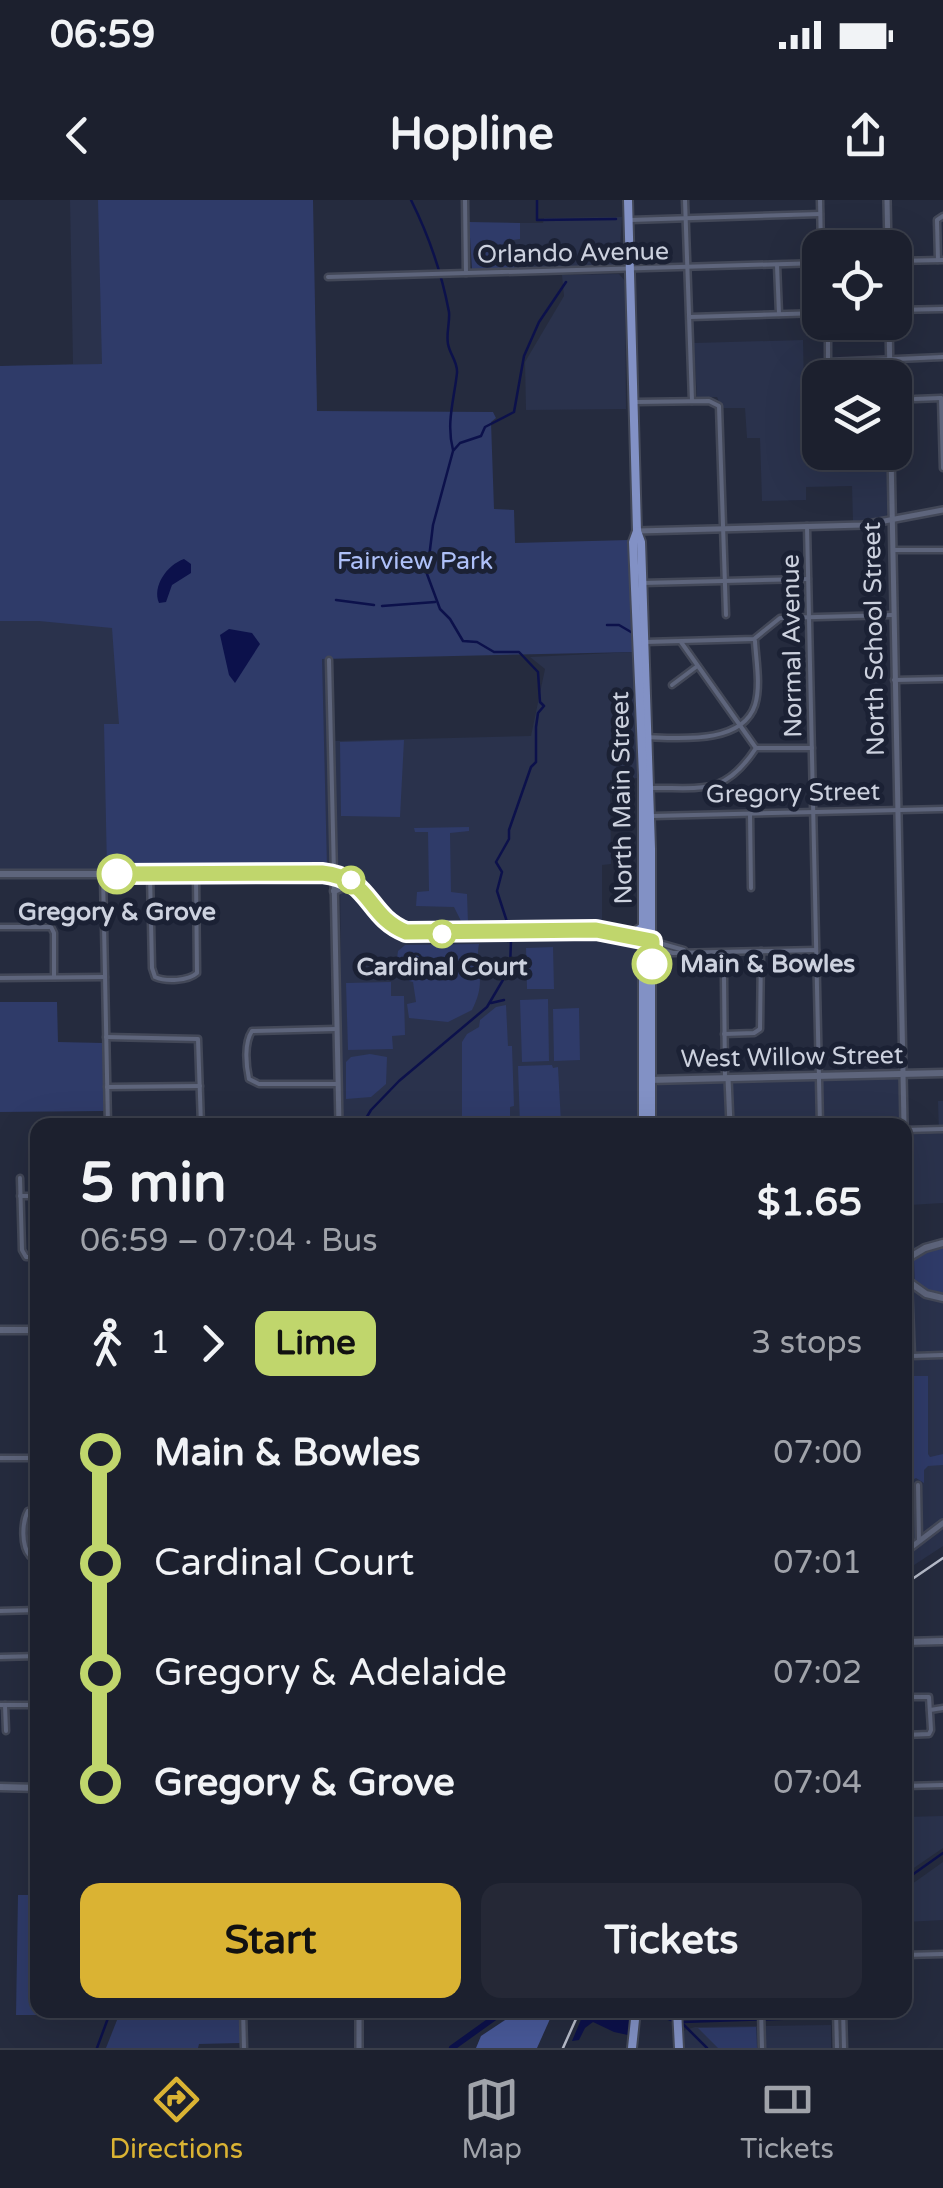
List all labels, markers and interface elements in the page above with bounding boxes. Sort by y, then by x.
text: 06:59 [50,12,155,58]
icon: back [50,108,105,163]
text: Hopline [389,108,554,162]
icon: share [838,108,893,163]
map controls [802,230,912,470]
button: locate [802,230,912,340]
street label: Orlando Avenue [477,236,669,270]
button: layers [802,360,912,470]
street label: North School Street [857,521,891,756]
park label: Fairview Park [337,546,493,576]
street label: Normal Avenue [775,554,809,738]
street label: North Main Street [605,691,639,905]
street label: Gregory Street [706,776,881,810]
marker: Gregory & Grove [98,855,136,893]
unlabelled marker [338,867,364,893]
place label: Gregory & Grove [18,897,216,927]
marker: Cardinal Court [429,921,455,947]
marker: Main & Bowles [633,945,671,983]
place label: Main & Bowles [680,949,855,979]
place label: Cardinal Court [356,952,528,982]
street label: West Willow Street [680,1040,904,1074]
text: 5 min [80,1151,227,1217]
text: $1.65 [757,1180,862,1226]
text: 06:59 – 07:04 · Bus [80,1222,378,1260]
icon: walk [80,1316,135,1371]
icon: forward [185,1316,240,1371]
text: Lime [275,1322,356,1364]
text: 1 [150,1324,170,1362]
text: 3 stops [751,1324,862,1362]
text: Main & Bowles [154,1430,421,1476]
text: 07:00 [773,1434,862,1472]
text: Cardinal Court [154,1540,414,1586]
text: 07:01 [773,1544,862,1582]
text: Gregory & Adelaide [154,1650,507,1696]
text: 07:02 [773,1654,862,1692]
text: Gregory & Grove [154,1760,455,1806]
text: 07:04 [773,1764,862,1802]
button: Start [80,1883,461,1998]
button: Tickets [481,1883,862,1998]
tab: Directions [109,2072,243,2166]
tab: Map [461,2072,522,2166]
tab: Tickets [740,2072,834,2166]

